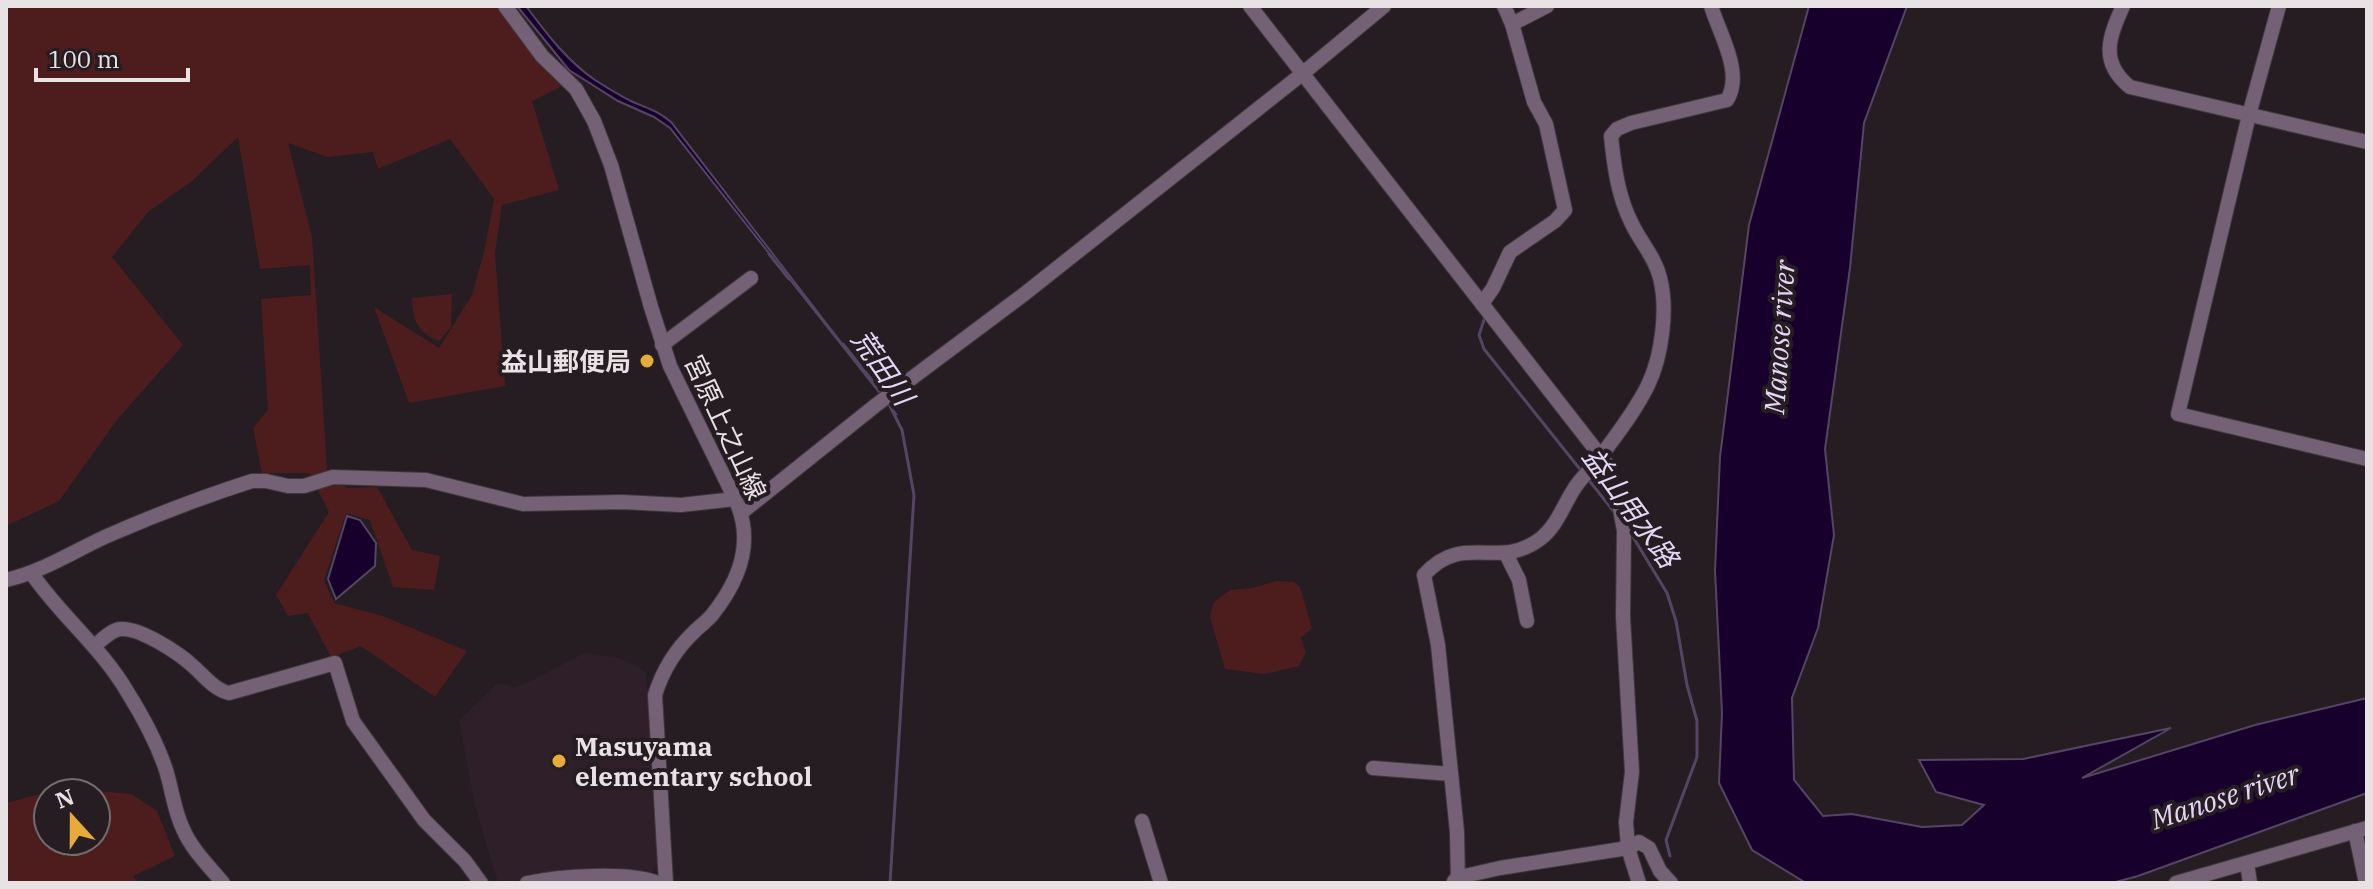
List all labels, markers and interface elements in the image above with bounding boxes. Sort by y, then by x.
scale bar [36,32,188,82]
text: 100 m [48,43,120,75]
water label: Manose river [1755,258,1803,416]
water label: 荒田川 [844,322,924,414]
place label: 益山郵便局 [501,344,631,378]
street label: 宮原上之山線 [678,349,774,505]
marker: 益山郵便局 [638,352,656,370]
water label: 益山用水路 [1575,439,1688,576]
place label: Masuyama elementary school [575,729,812,793]
marker: Masuyama elementary school [550,752,568,770]
water label: Manose river [2145,754,2305,838]
north arrow [32,777,112,857]
text: N [51,781,78,815]

